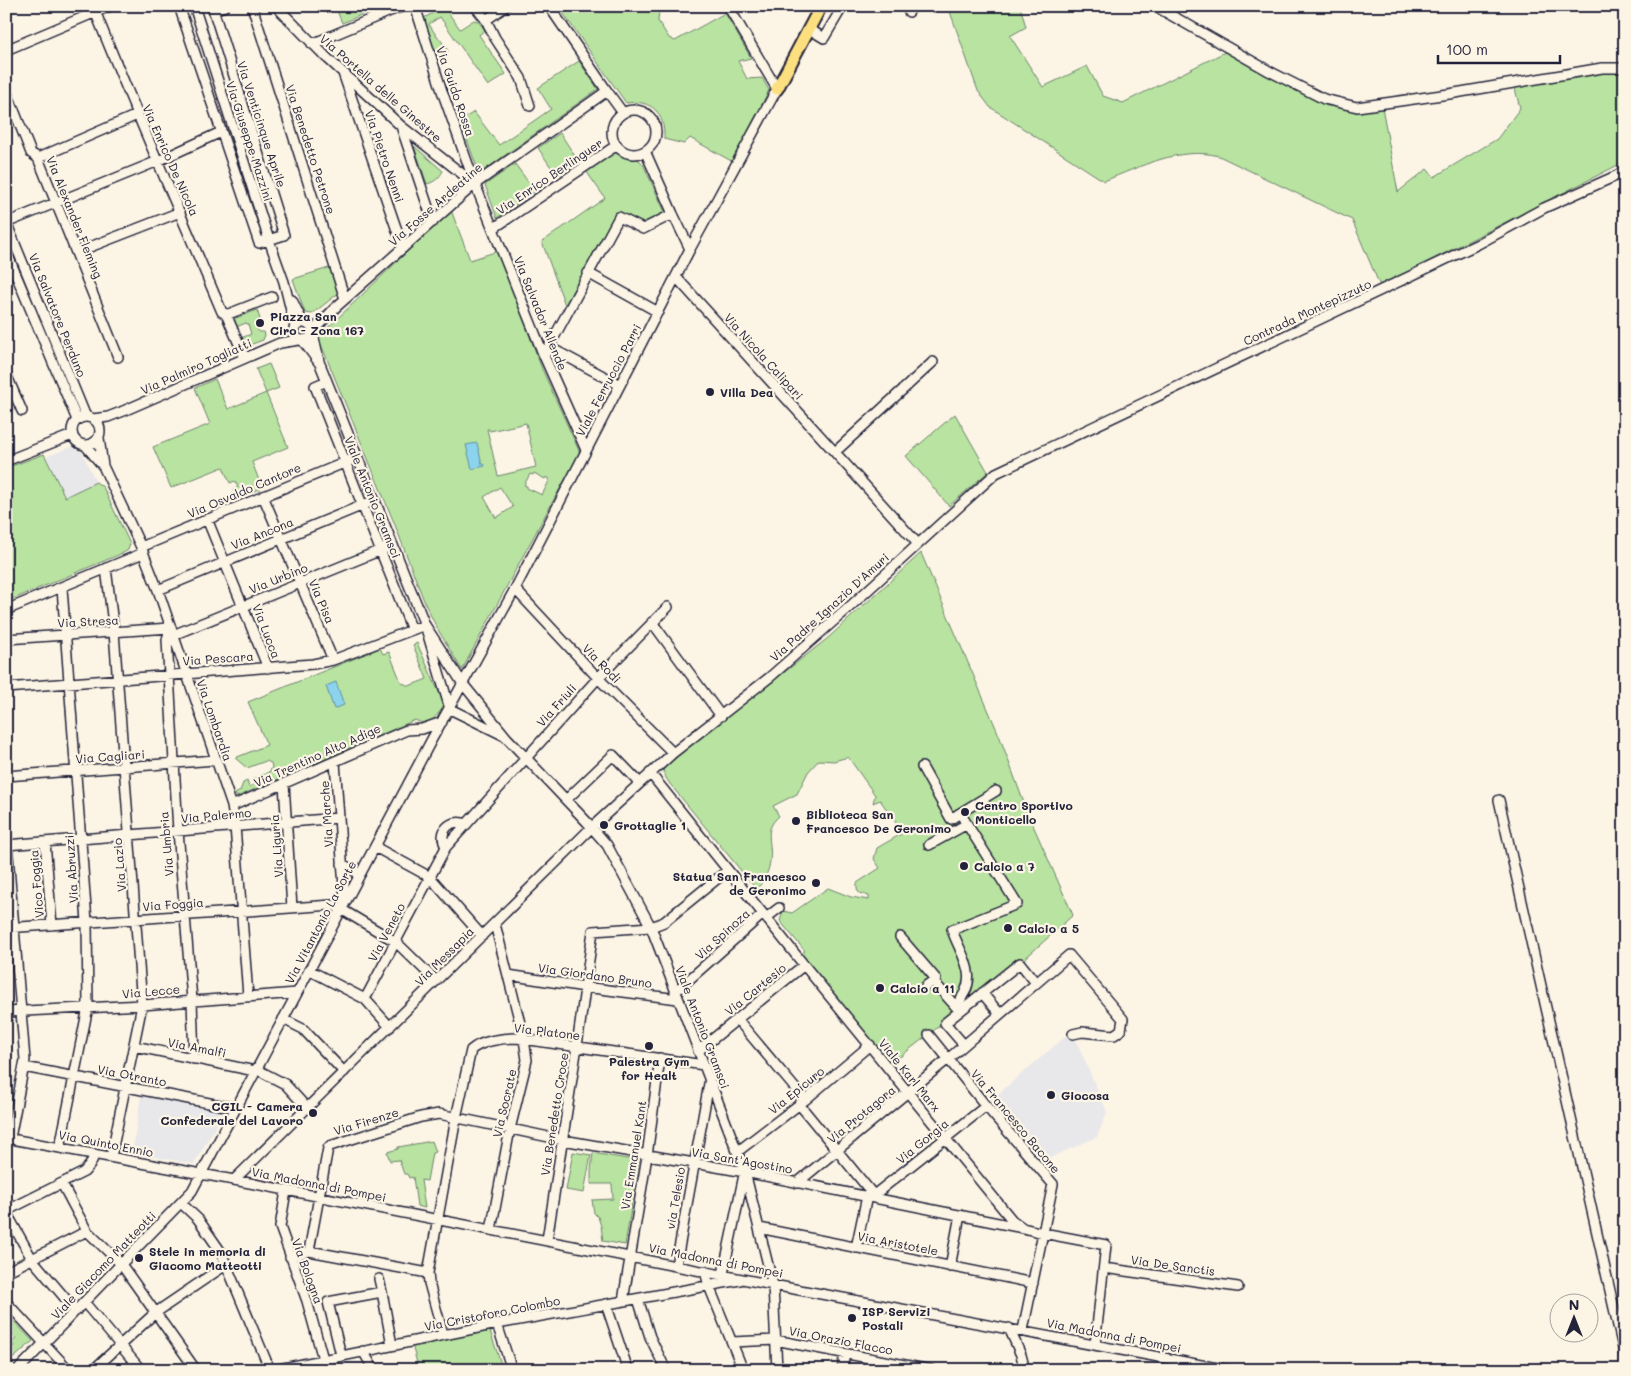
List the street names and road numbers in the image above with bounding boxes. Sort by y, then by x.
street label: Via Portella delle Ginestre [317,31,445,145]
street label: Via Guido Rossa [433,44,479,138]
street label: Via Venticinque Aprile [234,59,290,189]
street label: Via Giuseppe Mazzini [223,79,277,203]
street label: Via Benedetto Petrone [282,82,340,216]
street label: Via Enrico De Nicola [139,102,203,218]
street label: Via Pietro Nenni [362,108,408,204]
street label: Via Enrico Berlinguer [493,134,605,218]
street label: Via Alexander Fleming [43,153,107,281]
street label: Via Fosse Ardeatine [385,159,485,249]
street label: Via Salvatore Perduno [26,251,90,379]
street label: Via Salvador Allende [511,254,571,372]
street label: Contrada Montepizzuto [1240,275,1374,349]
street label: Via Nicola Calipari [721,309,807,403]
street label: Viale Ferruccio Parri [572,321,644,439]
street label: Via Palmiro Togliatti [138,334,254,398]
street label: Viale Antonio Gramsci [341,434,405,560]
street label: Via Osvaldo Cantore [185,459,303,521]
street label: Via Ancona [228,513,296,553]
street label: Via Padre Ignazio D'Amuri [766,549,892,665]
street label: Via Urbino [246,559,310,597]
street label: Via Pisa [305,576,339,626]
street label: Via Lucca [249,601,285,661]
street label: Via Stresa [57,611,119,631]
street label: Via Rodi [579,640,625,686]
street label: Via Pescara [182,648,254,668]
street label: Via Lombardia [194,677,236,763]
street label: Via Friuli [533,680,579,730]
street label: Via Trentino Alto Adige [251,720,383,790]
street label: Via Cagliari [75,746,145,766]
street label: Via Marche [316,780,336,848]
street label: Via Palermo [180,804,252,826]
street label: Via Umbria [155,811,177,877]
street label: Via Liguria [266,814,286,878]
street label: Via Abruzzi [61,834,81,904]
street label: Via Lazio [109,837,129,893]
street label: Vico Foggia [25,849,47,919]
street label: Via Vitantonio La Sorte [281,858,359,986]
street label: Via Foggia [142,894,204,914]
street label: Via Veneto [364,900,408,964]
street label: Via Spinoza [691,905,753,963]
street label: Via Messapia [411,923,477,989]
street label: Via Giordano Bruno [537,959,653,991]
street label: Via Cartesio [721,959,789,1019]
street label: Viale Antonio Gramsci [672,963,734,1091]
street label: Via Lecce [121,981,181,1001]
street label: Via Platone [513,1019,581,1043]
street label: Via Amalfi [166,1033,228,1061]
street label: Viale Karl Marx [875,1035,945,1115]
street label: Via Benedetto Croce [536,1051,572,1177]
street label: Via Otranto [96,1060,168,1090]
street label: Via Epicuro [765,1063,827,1117]
street label: Via Francesco Bacone [968,1066,1064,1176]
street label: Via Socrate [488,1067,520,1139]
street label: Via Protagora [824,1082,898,1146]
street label: Via Emmanuel Kant [616,1099,650,1211]
street label: Via Firenze [331,1104,401,1138]
street label: Via Gorgia [893,1115,951,1167]
street label: Via Quinto Ennio [57,1126,155,1160]
street label: Via Sant'Agostino [690,1143,794,1177]
street label: Via Madonna di Pompei [250,1163,388,1205]
street label: via Telesio [662,1166,688,1230]
street label: Viale Giacomo Matteotti [47,1208,159,1322]
street label: Via Aristotele [856,1227,940,1259]
street label: Via Bologna [289,1236,327,1306]
street label: Via Madonna di Pompei [647,1239,785,1281]
street label: Via De Sanctis [1130,1251,1216,1279]
street label: Via Cristoforo Colombo [423,1292,561,1334]
street label: Via Madonna di Pompei [1045,1314,1183,1356]
street label: Via Orazio Flacco [788,1322,894,1358]

